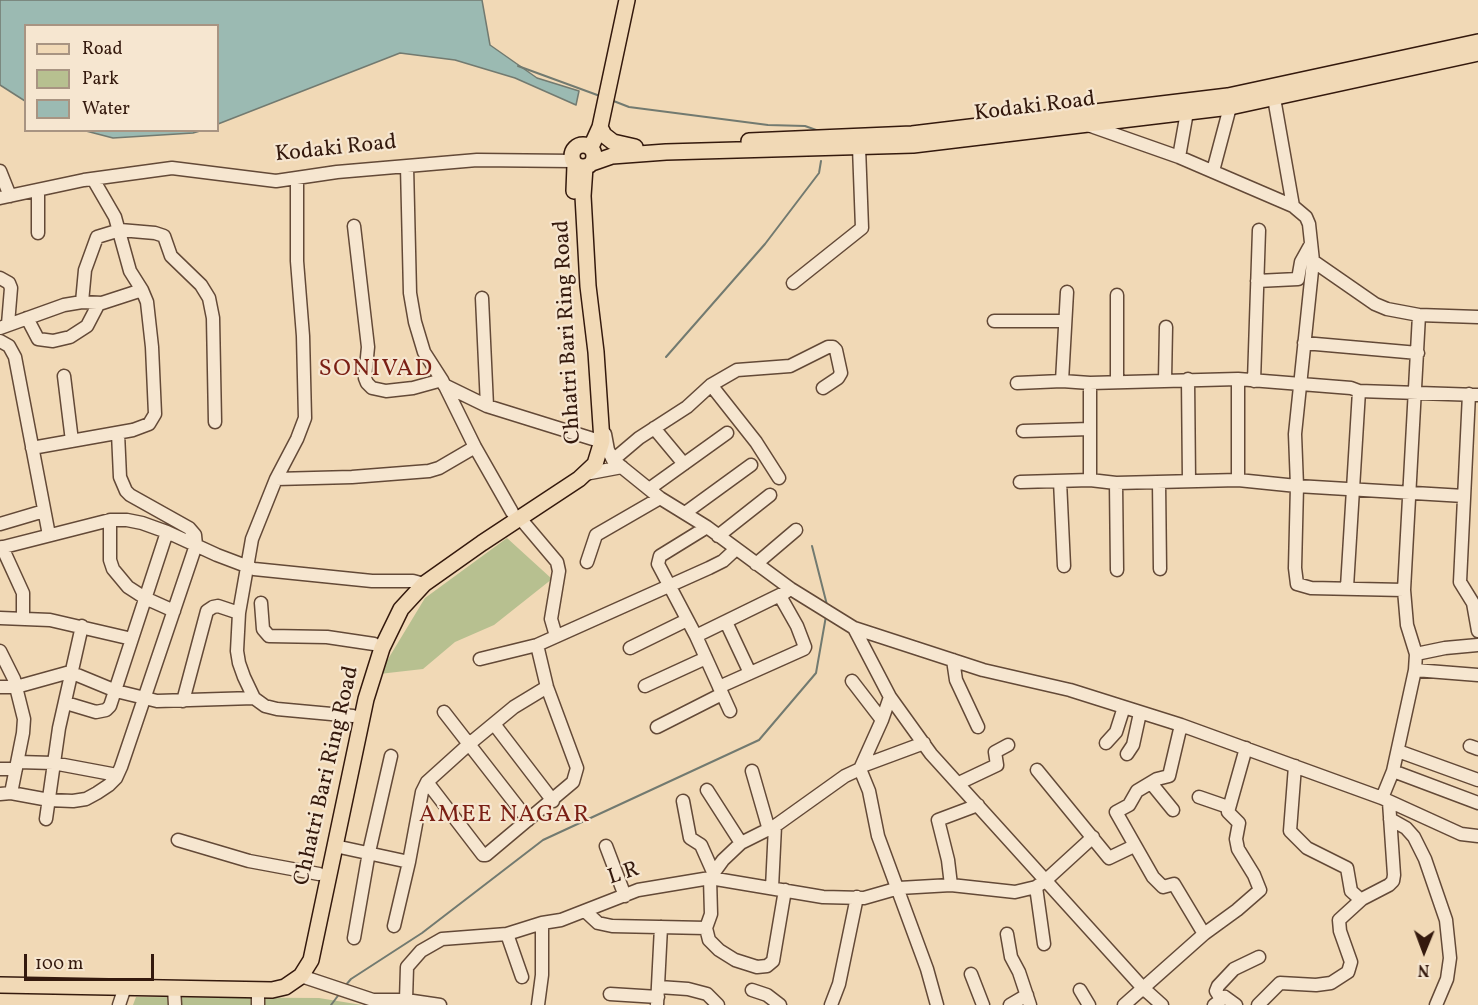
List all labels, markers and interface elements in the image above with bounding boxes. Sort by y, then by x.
legend [24,24,219,132]
text: Road [82,37,123,62]
text: Park [82,67,119,92]
street label: Kodaki Road [973,87,1097,129]
text: Water [82,97,130,122]
street label: Kodaki Road [274,131,398,169]
street label: Chhatri Bari Ring Road [550,219,588,445]
district label: SONIVAD [318,357,434,385]
street label: Chhatri Bari Ring Road [290,664,366,888]
district label: AMEE NAGAR [419,803,591,831]
street label: L R [605,858,643,892]
north arrow [1394,921,1454,981]
scale bar [27,942,158,980]
text: 100 m [35,952,84,977]
text: N [1418,958,1430,980]

